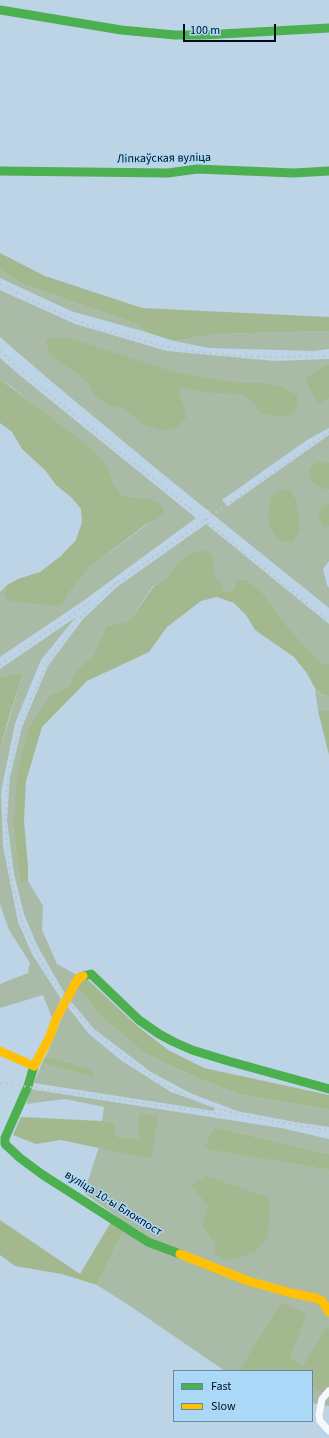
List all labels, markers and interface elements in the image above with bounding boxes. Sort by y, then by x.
scale bar [185,16,278,42]
text: 100 m [190,22,220,39]
street label: Ліпкаўская вуліца [117,151,211,167]
street label: вуліца 10-ы Блокпост [62,1168,164,1240]
legend [173,1370,313,1422]
text: Fast [211,1378,231,1395]
text: Slow [211,1398,236,1415]

